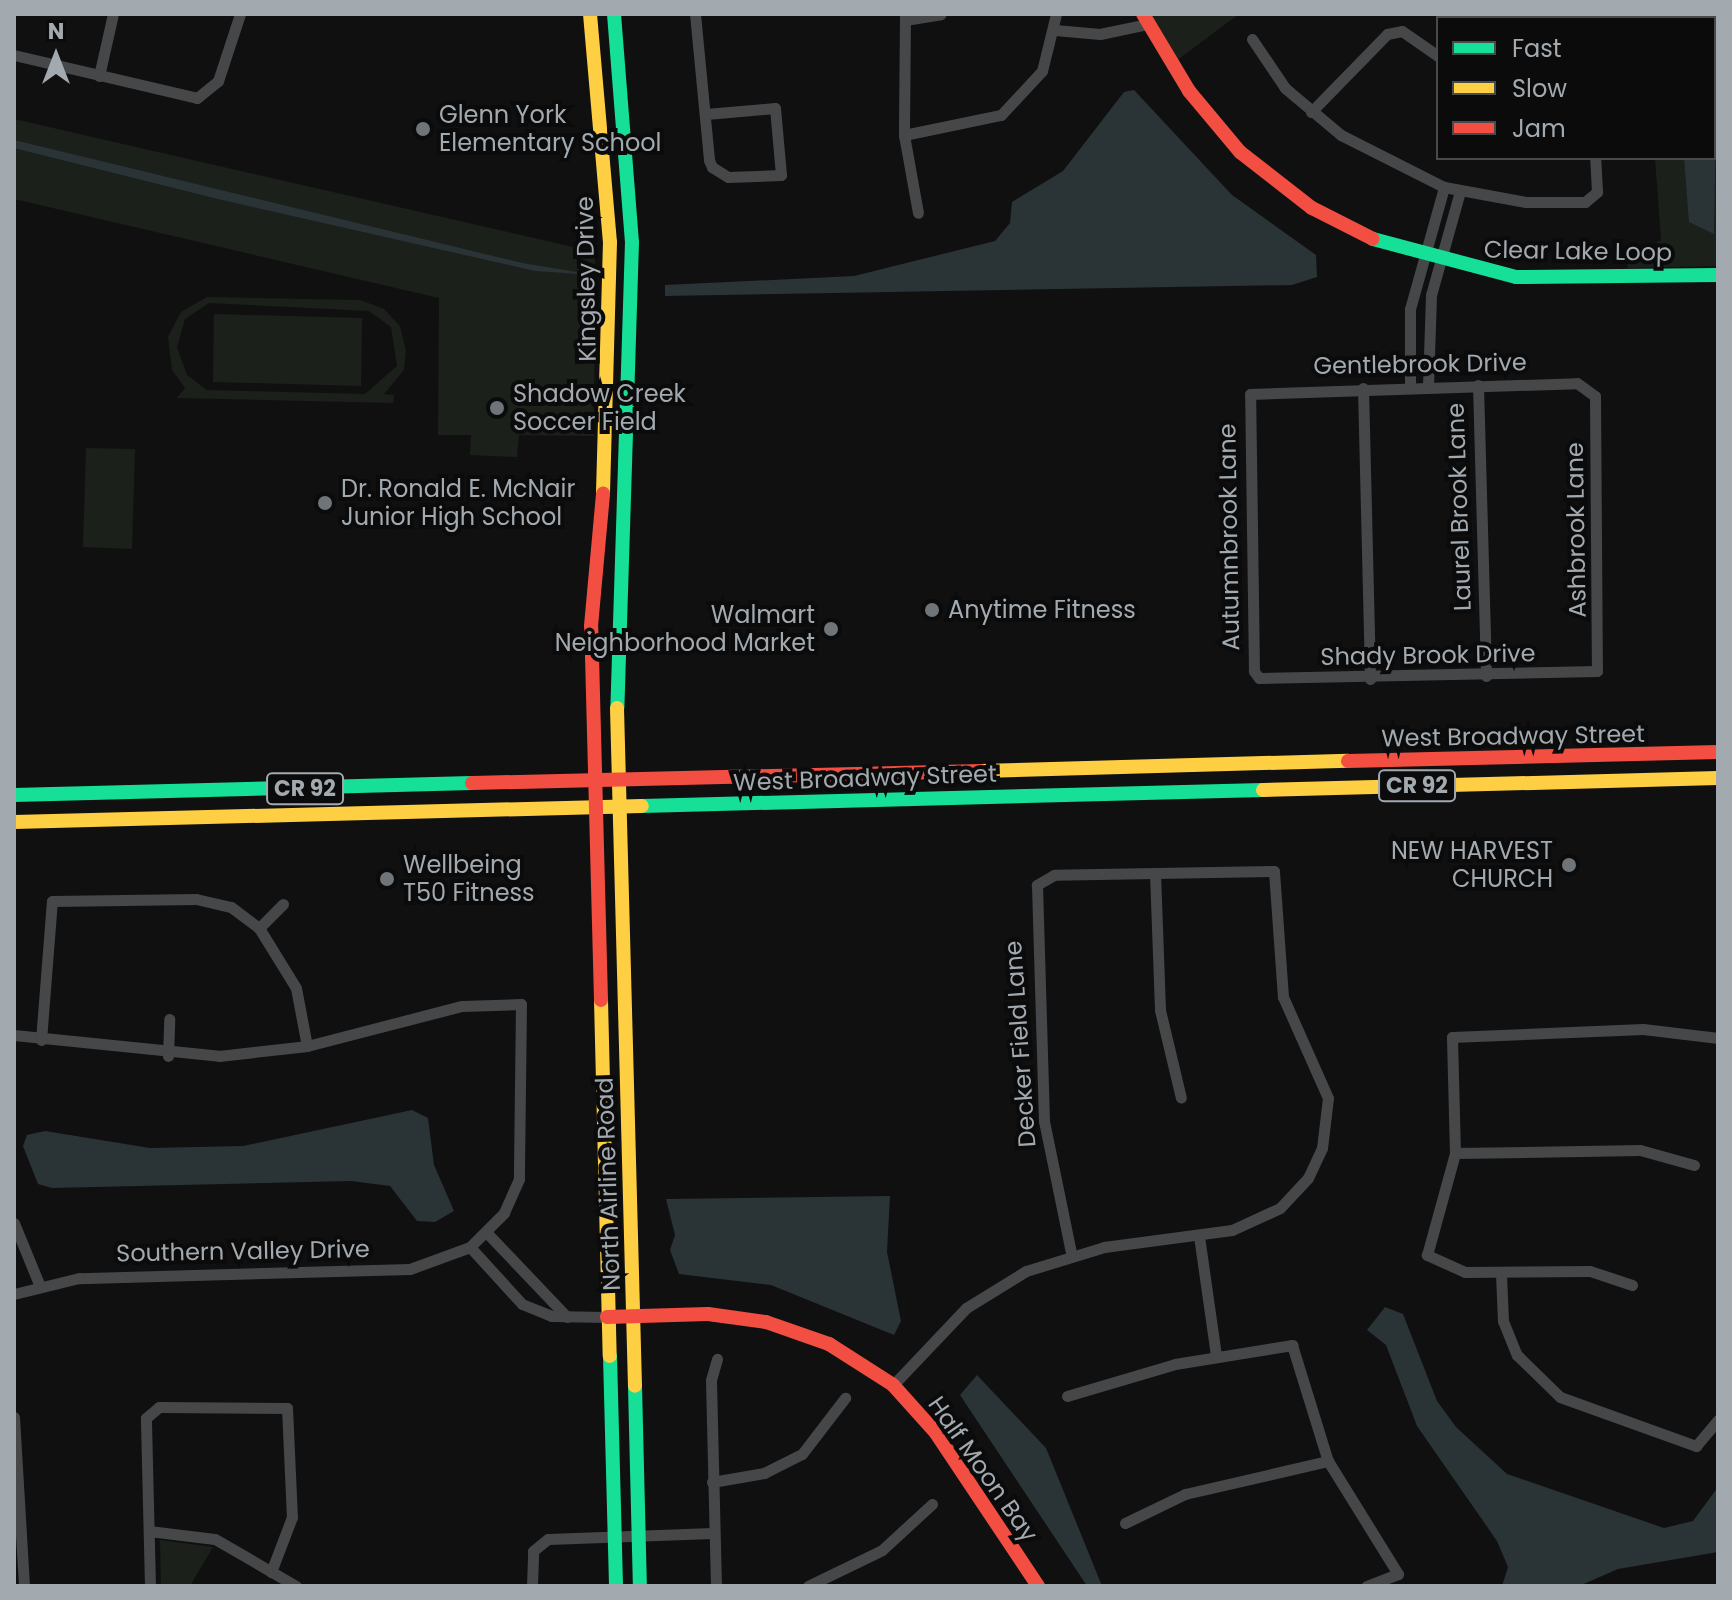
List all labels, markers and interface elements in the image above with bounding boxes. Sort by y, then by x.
north arrow [16,16,96,96]
text: N [48,16,64,47]
legend [1436,16,1716,160]
text: Fast [1512,32,1562,65]
text: Slow [1512,72,1567,105]
place label: Glenn York Elementary School [439,101,662,157]
text: Jam [1512,112,1566,145]
marker: Glenn York Elementary School [414,120,432,138]
street label: Kingsley Drive [570,196,602,362]
street label: Clear Lake Loop [1484,235,1672,267]
street label: Gentlebrook Drive [1313,348,1527,380]
place label: Shadow Creek Soccer Field [513,380,686,436]
marker: Shadow Creek Soccer Field [488,399,506,417]
street label: Laurel Brook Lane [1441,403,1477,611]
street label: Autumnbrook Lane [1213,423,1245,651]
street label: Ashbrook Lane [1560,442,1592,618]
place label: Dr. Ronald E. McNair Junior High School [341,475,575,531]
marker: Dr. Ronald E. McNair Junior High School [316,494,334,512]
place label: Anytime Fitness [948,596,1136,624]
place label: Walmart Neighborhood Market [555,601,815,657]
marker: Anytime Fitness [923,601,941,619]
marker: Walmart Neighborhood Market [822,620,840,638]
street label: Shady Brook Drive [1320,639,1536,671]
street label: West Broadway Street [1381,719,1645,753]
street label: West Broadway Street [733,759,997,797]
road number: CR 92 [1377,768,1457,804]
road number: CR 92 [265,771,345,807]
place label: NEW HARVEST CHURCH [1391,837,1553,893]
place label: Wellbeing T50 Fitness [403,851,535,907]
marker: NEW HARVEST CHURCH [1560,856,1578,874]
marker: Wellbeing T50 Fitness [378,870,396,888]
street label: Decker Field Lane [998,940,1042,1148]
street label: North Airline Road [590,1077,626,1291]
street label: Southern Valley Drive [116,1234,370,1268]
street label: Half Moon Bay [922,1391,1044,1547]

